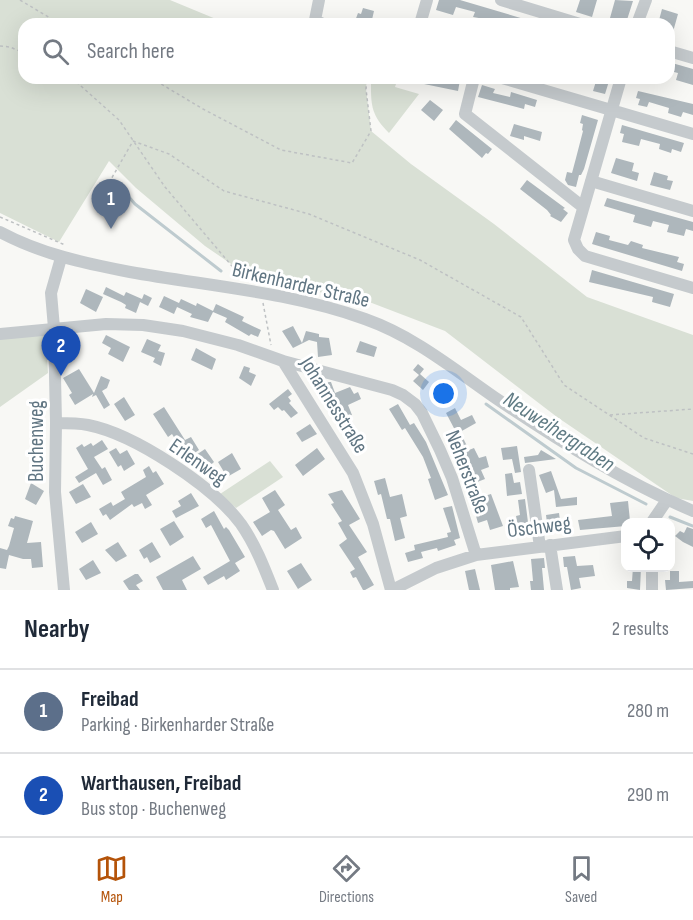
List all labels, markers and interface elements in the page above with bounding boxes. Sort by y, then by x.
search box [18,18,675,84]
icon: search [39,35,72,68]
text: Search here [87,38,174,65]
pin: 1 [92,180,130,229]
street label: Birkenharder Straße [230,257,372,313]
pin: 2 [42,326,80,376]
street label: Johannesstraße [294,351,373,458]
your location [429,379,458,408]
water label: Neuweihergraben [498,386,620,478]
street label: Buchenweg [24,400,49,482]
street label: Neherstraße [440,427,494,517]
street label: Erlenweg [164,433,232,491]
street label: Öschweg [506,511,572,543]
map controls [621,518,675,572]
button: locate [621,518,675,572]
text: Nearby [24,614,90,645]
text: 2 results [612,617,669,641]
text: Freibad [81,686,139,713]
text: 1 [40,699,47,723]
text: 280 m [627,699,669,723]
text: Parking · Birkenharder Straße [81,713,274,737]
text: Warthausen, Freibad [81,770,241,797]
text: 2 [39,783,48,807]
text: 290 m [627,783,669,807]
text: Bus stop · Buchenweg [81,797,226,821]
tab: Map [95,852,128,907]
tab: Directions [319,852,374,907]
tab: Saved [565,852,598,907]

